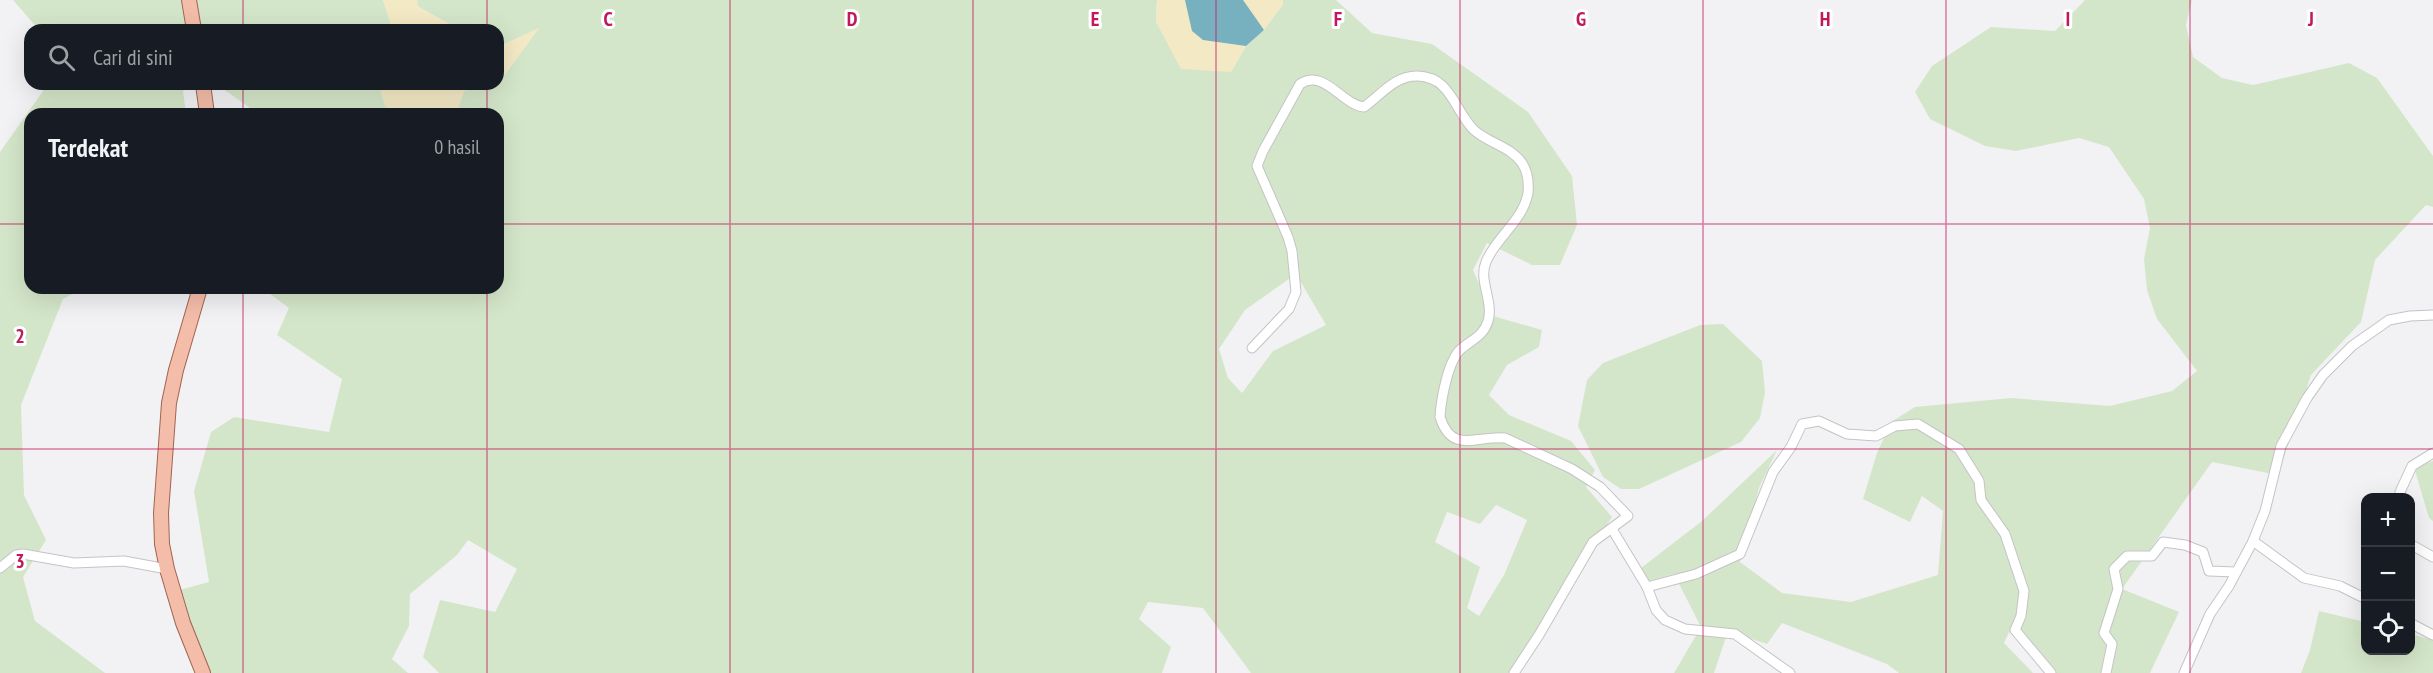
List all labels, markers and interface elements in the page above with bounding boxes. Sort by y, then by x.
text: C [603,6,613,32]
text: D [847,6,858,32]
text: E [1091,6,1099,32]
text: F [1334,6,1342,32]
text: G [1576,6,1586,32]
text: H [1820,6,1830,32]
text: I [2066,6,2070,32]
text: J [2307,6,2314,32]
search box [24,24,504,90]
icon: search [45,41,78,74]
text: Cari di sini [93,43,173,71]
text: Terdekat [48,131,128,164]
text: 0 hasil [434,134,480,160]
text: 2 [15,323,25,349]
map controls [2361,493,2415,655]
button: + [2361,493,2415,547]
button: − [2361,547,2415,601]
text: 3 [15,548,25,574]
button: locate [2361,601,2415,655]

